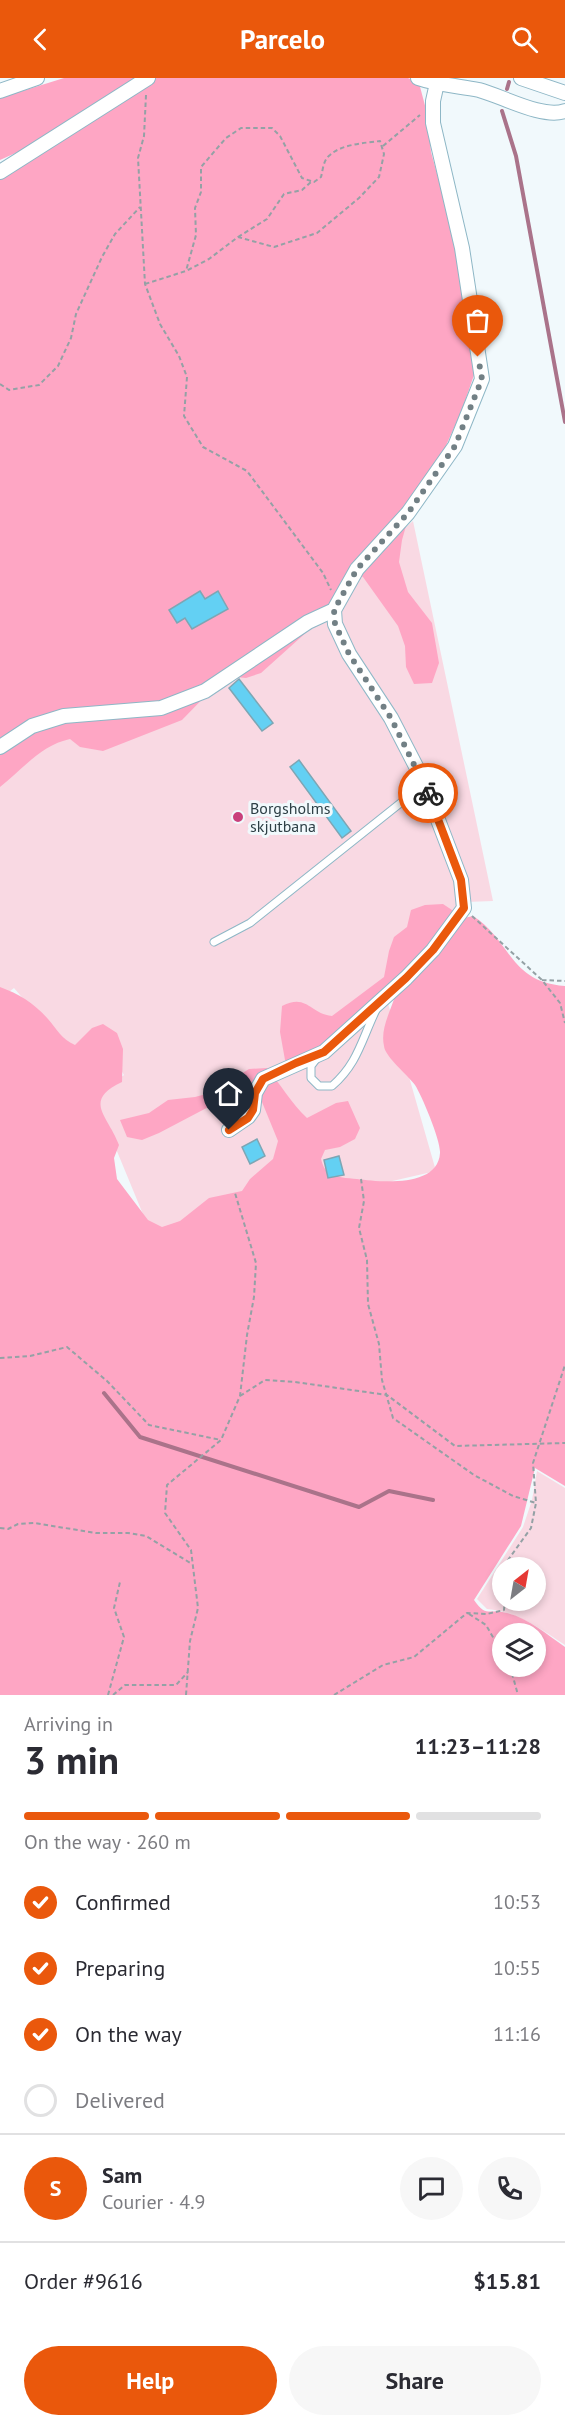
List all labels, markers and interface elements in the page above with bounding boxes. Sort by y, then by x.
text: Parcelo [240,22,325,56]
icon: back [24,23,57,56]
icon: search [508,23,541,56]
pin [452,295,503,357]
icon: bag [461,304,494,337]
courier [398,763,458,823]
icon: bike [412,777,445,810]
place label: Borgsholms skjutbana [250,798,331,836]
marker: Borgsholms skjutbana [231,810,245,824]
pin [203,1068,254,1130]
icon: home [212,1077,245,1110]
north arrow [492,1557,546,1611]
map controls [492,1557,546,1677]
button: layers [492,1623,546,1677]
text: Arriving in [24,1711,113,1737]
text: 11:23–11:28 [415,1732,541,1760]
text: 3 min [24,1734,119,1785]
text: On the way · 260 m [24,1829,191,1855]
icon: check [24,1886,57,1919]
text: Confirmed [75,1888,171,1916]
text: 10:53 [493,1889,541,1915]
icon: check [24,1952,57,1985]
text: Preparing [75,1954,165,1982]
text: 10:55 [493,1955,541,1981]
icon: check [24,2018,57,2051]
text: On the way [75,2020,182,2048]
text: 11:16 [493,2021,541,2047]
text: Delivered [75,2086,165,2114]
button: chat [400,2157,463,2220]
button: phone [478,2157,541,2220]
text: Sam [102,2161,142,2189]
text: S [50,2174,61,2202]
text: Courier · 4.9 [102,2189,205,2215]
text: Order #9616 [24,2267,143,2295]
text: $15.81 [473,2267,541,2295]
button: Help [24,2346,277,2415]
button: Share [289,2346,541,2415]

